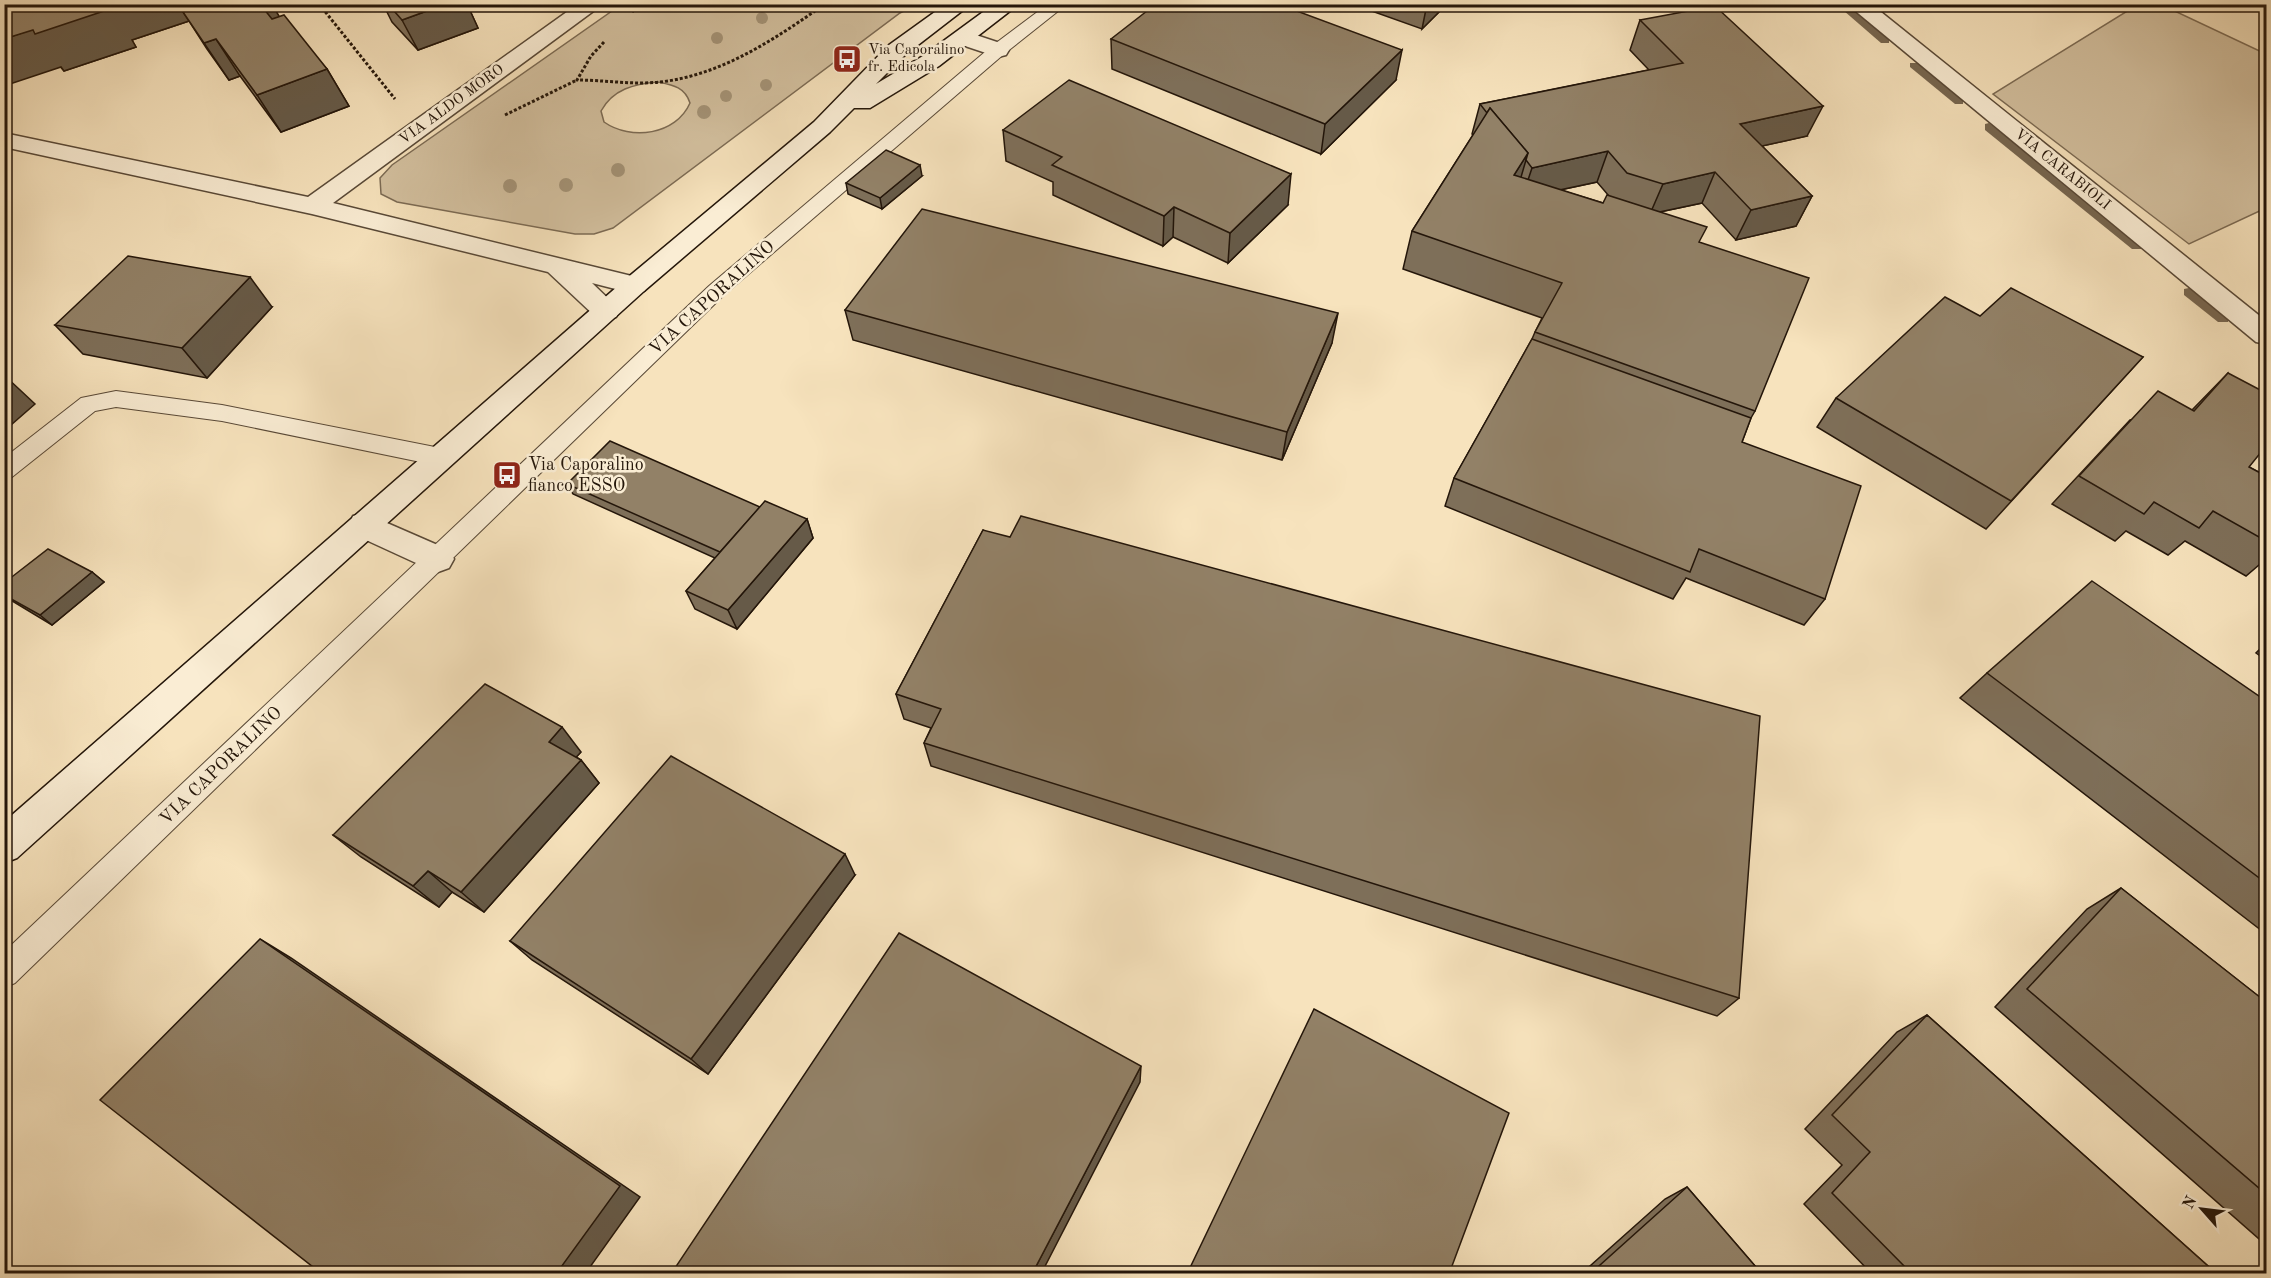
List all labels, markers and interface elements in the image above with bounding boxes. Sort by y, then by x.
bus stop icon: Via Caporalino fr. Edicola [831,43,863,75]
place label: Via Caporalino fr. Edicola [868,43,964,75]
street label: VIA ALDO MORO [397,62,507,148]
street label: VIA CARABIOLI [2011,127,2113,213]
street label: VIA CAPORALINO [646,237,778,359]
place label: Via Caporalino fianco ESSO [528,456,644,495]
bus stop icon: Via Caporalino fianco ESSO [491,459,523,491]
street label: VIA CAPORALINO [157,703,285,829]
north arrow [2172,1179,2232,1239]
text: N [2181,1193,2201,1212]

